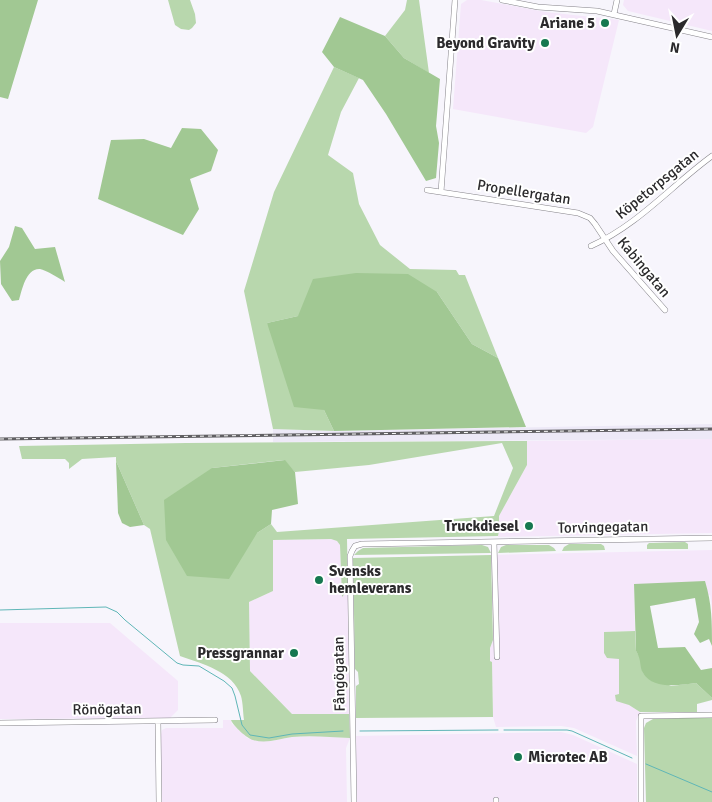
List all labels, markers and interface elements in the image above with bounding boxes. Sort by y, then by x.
north arrow [652,10,702,60]
place label: Ariane 5 [540,14,595,32]
marker: Ariane 5 [599,17,611,29]
place label: Beyond Gravity [436,34,536,52]
marker: Beyond Gravity [539,37,551,49]
text: N [669,38,681,57]
street label: Köpetorpsgatan [612,145,702,223]
street label: Propellergatan [476,176,572,208]
street label: Kabingatan [614,233,674,301]
place label: Truckdiesel [444,517,519,535]
street label: Torvingegatan [558,517,648,537]
marker: Truckdiesel [523,520,535,532]
place label: Svensks hemleverans [329,562,412,597]
marker: Svensks hemleverans [313,574,325,586]
street label: Fångögatan [329,636,349,712]
place label: Pressgrannar [197,644,284,662]
marker: Pressgrannar [288,647,300,659]
street label: Rönögatan [72,699,142,719]
place label: Microtec AB [528,748,608,766]
marker: Microtec AB [512,751,524,763]

